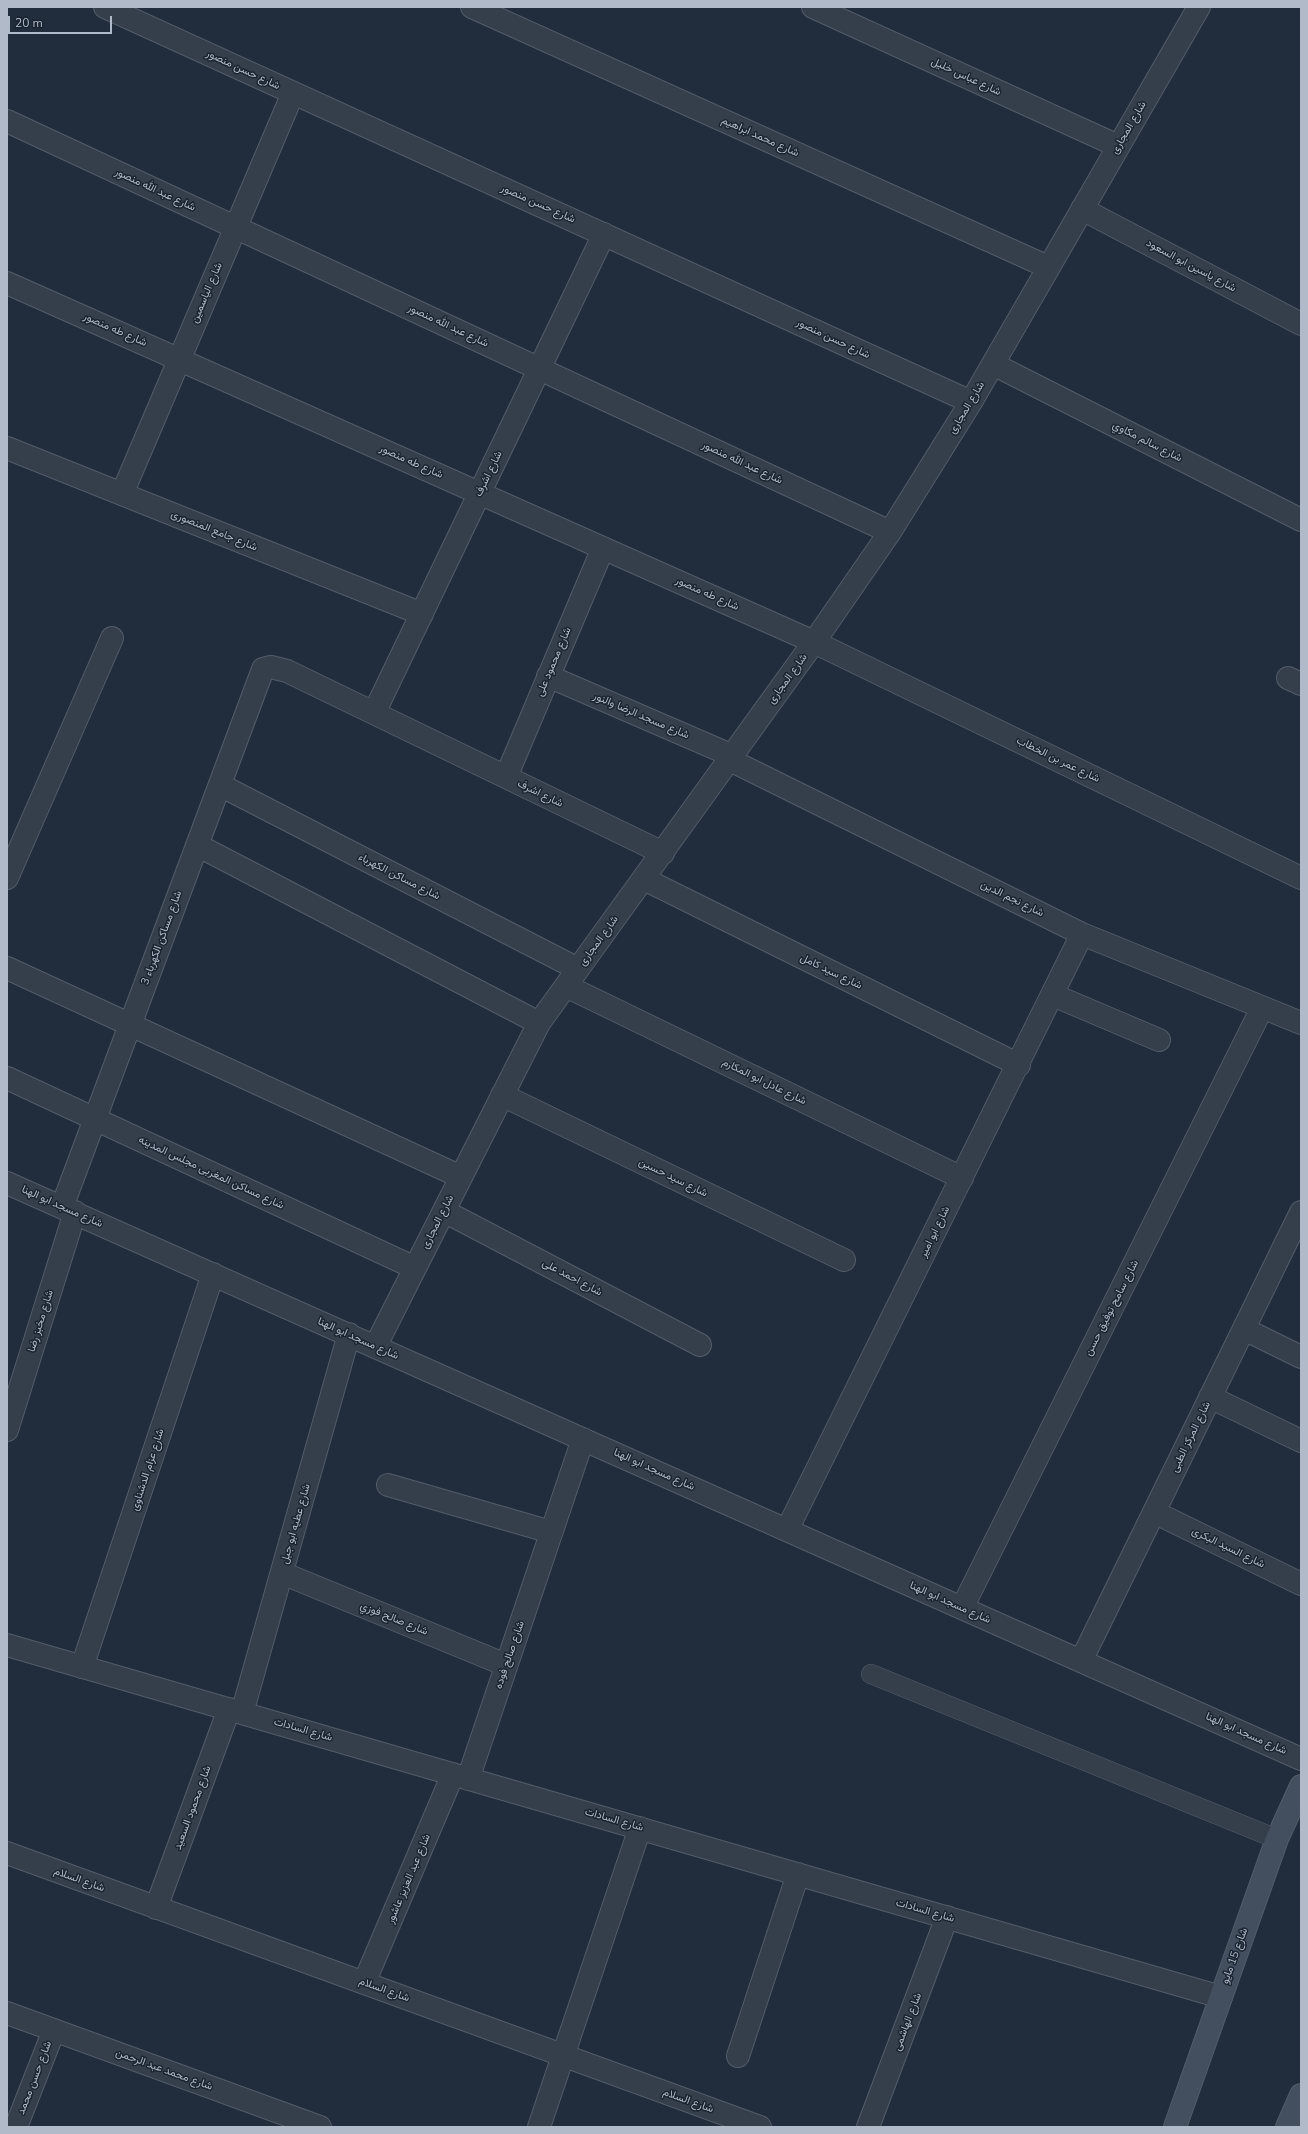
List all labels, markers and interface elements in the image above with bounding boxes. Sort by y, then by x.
scale bar [10,8,114,34]
text: 20 m [15,15,43,31]
street label: شارع حسن منصور [204,47,282,93]
street label: شارع عباس خليل [929,55,1003,99]
street label: شارع المجارى [1109,99,1149,157]
street label: شارع محمد ابراهيم [719,114,801,160]
street label: شارع عبد الله منصور [113,166,197,214]
street label: شارع حسن منصور [499,182,577,226]
street label: شارع ياسين ابو السعود [1144,237,1238,295]
street label: شارع الياسمين [188,261,226,325]
street label: شارع عبد الله منصور [406,302,490,350]
street label: شارع طه منصور [81,310,149,350]
street label: شارع حسن منصور [794,316,872,362]
street label: شارع المجارى [946,379,988,437]
street label: شارع سالم مكاوي [1110,419,1184,465]
street label: شارع عبد الله منصور [700,439,784,487]
street label: شارع طه منصور [377,442,445,482]
street label: شارع اشرف [472,449,506,499]
street label: شارع جامع المنصورى [169,508,259,554]
street label: شارع طه منصور [673,574,741,614]
street label: شارع محمود على [533,625,575,699]
street label: شارع المجارى [765,651,811,707]
street label: شارع مسجد الرضا والنور [591,690,691,742]
street label: شارع عمر بن الخطاب [1014,734,1102,786]
street label: شارع اشرف [515,777,565,811]
street label: شارع مساكن الكهرباء [356,851,442,903]
street label: شارع نجم الدين [978,878,1046,920]
street label: شارع مساكن الكهرباء 3 [139,889,185,987]
street label: شارع المجارى [576,913,622,969]
street label: شارع سيد كامل [798,951,864,993]
street label: شارع عادل ابو المكارم [720,1056,808,1108]
street label: شارع مساكن المغربى مجلس المدينه [136,1133,286,1213]
street label: شارع سيد حسين [636,1156,710,1200]
street label: شارع مسجد ابو الهنا [19,1183,105,1231]
street label: شارع المجارى [419,1193,457,1251]
street label: شارع ابو امير [917,1204,953,1260]
street label: شارع احمد على [540,1257,604,1299]
street label: شارع سامح توفيق حسن [1082,1258,1142,1358]
street label: شارع مخبز رضا [25,1288,57,1354]
street label: شارع مسجد ابو الهنا [315,1315,401,1363]
street label: شارع المركز الطبى [1168,1399,1214,1475]
street label: شارع عزام الدشناوى [128,1427,168,1513]
street label: شارع مسجد ابو الهنا [611,1446,697,1494]
street label: شارع عطيه ابو جبل [278,1482,314,1566]
street label: شارع السيد البكرى [1189,1525,1267,1571]
street label: شارع مسجد ابو الهنا [907,1579,993,1627]
street label: شارع صالح فوزي [358,1599,430,1639]
street label: شارع صالح فوده [492,1619,528,1691]
street label: شارع مسجد ابو الهنا [1203,1710,1289,1758]
street label: شارع السادات [272,1715,334,1745]
street label: شارع محمود السعيد [172,1764,214,1852]
street label: شارع السادات [583,1805,645,1835]
street label: شارع عبد العزيز عاشور [384,1832,434,1926]
street label: شارع السلام [52,1865,106,1895]
street label: شارع السادات [894,1896,956,1926]
street label: شارع 15 مايو [1219,1926,1251,1986]
street label: شارع السلام [357,1975,411,2005]
street label: شارع الهاشمى [891,1991,925,2053]
street label: شارع حسن محمد [15,2039,55,2117]
street label: شارع محمد عبد الرحمن [114,2046,214,2094]
street label: شارع السلام [661,2086,715,2116]

